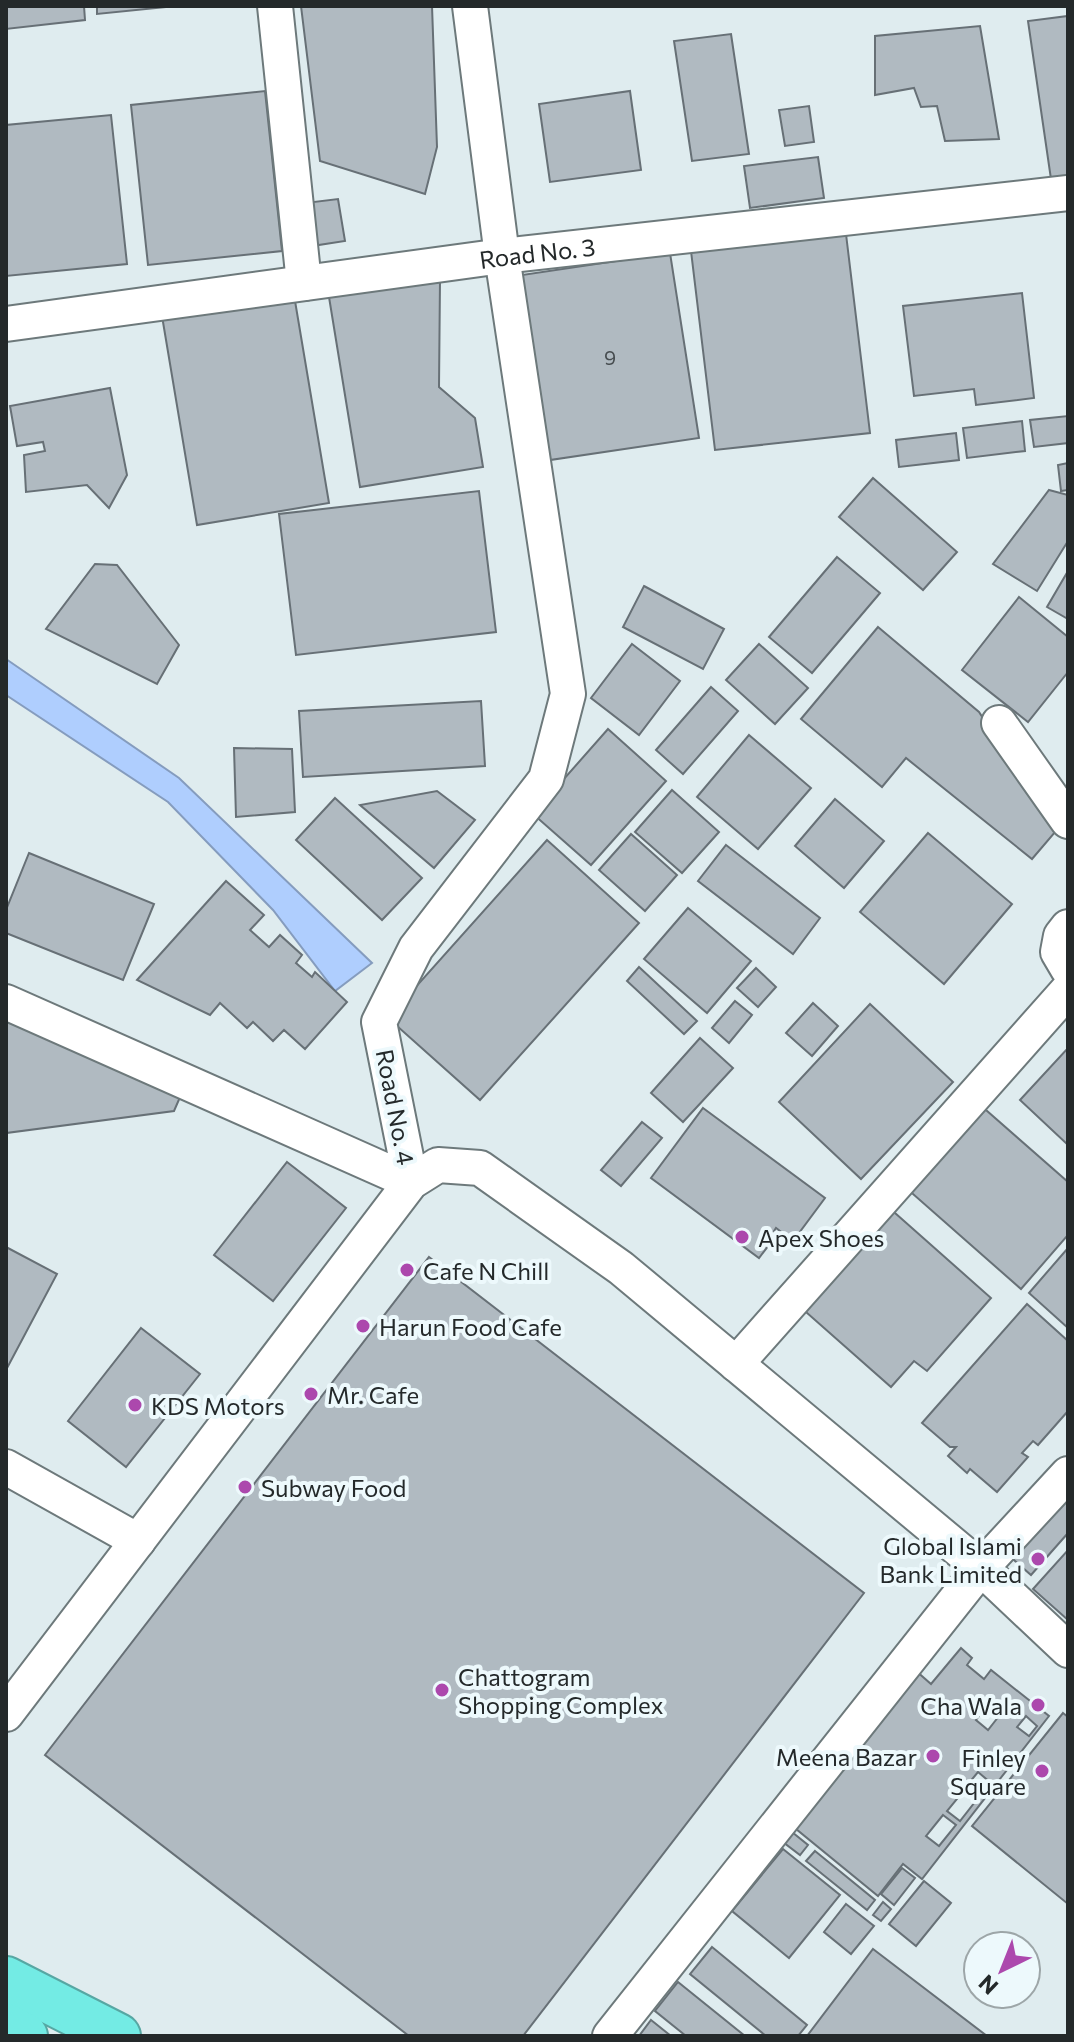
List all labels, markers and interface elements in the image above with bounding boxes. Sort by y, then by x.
street label: Road No. 3 [477,231,597,273]
house number: 9 [604,345,616,369]
street label: Road No. 4 [371,1047,421,1167]
place label: Apex Shoes [758,1223,885,1252]
marker: Apex Shoes [733,1228,751,1246]
place label: Cafe N Chill [423,1256,549,1285]
marker: Cafe N Chill [398,1261,416,1279]
place label: Harun Food Cafe [379,1312,562,1341]
marker: Harun Food Cafe [354,1317,372,1335]
place label: Mr. Cafe [327,1380,419,1409]
marker: Mr. Cafe [302,1385,320,1403]
place label: KDS Motors [151,1391,285,1420]
marker: KDS Motors [126,1396,144,1414]
place label: Subway Food [261,1473,406,1502]
marker: Subway Food [236,1478,254,1496]
place label: Global Islami Bank Limited [879,1531,1022,1588]
marker: Global Islami Bank Limited [1029,1550,1047,1568]
place label: Chattogram Shopping Complex [458,1662,664,1719]
marker: Chattogram Shopping Complex [433,1681,451,1699]
place label: Cha Wala [920,1691,1022,1720]
marker: Cha Wala [1029,1696,1047,1714]
place label: Meena Bazar [776,1742,917,1771]
place label: Finley Square [950,1743,1026,1800]
marker: Meena Bazar [924,1747,942,1765]
marker: Finley Square [1033,1762,1051,1780]
north arrow [962,1930,1042,2010]
text: N [973,1969,1003,2000]

